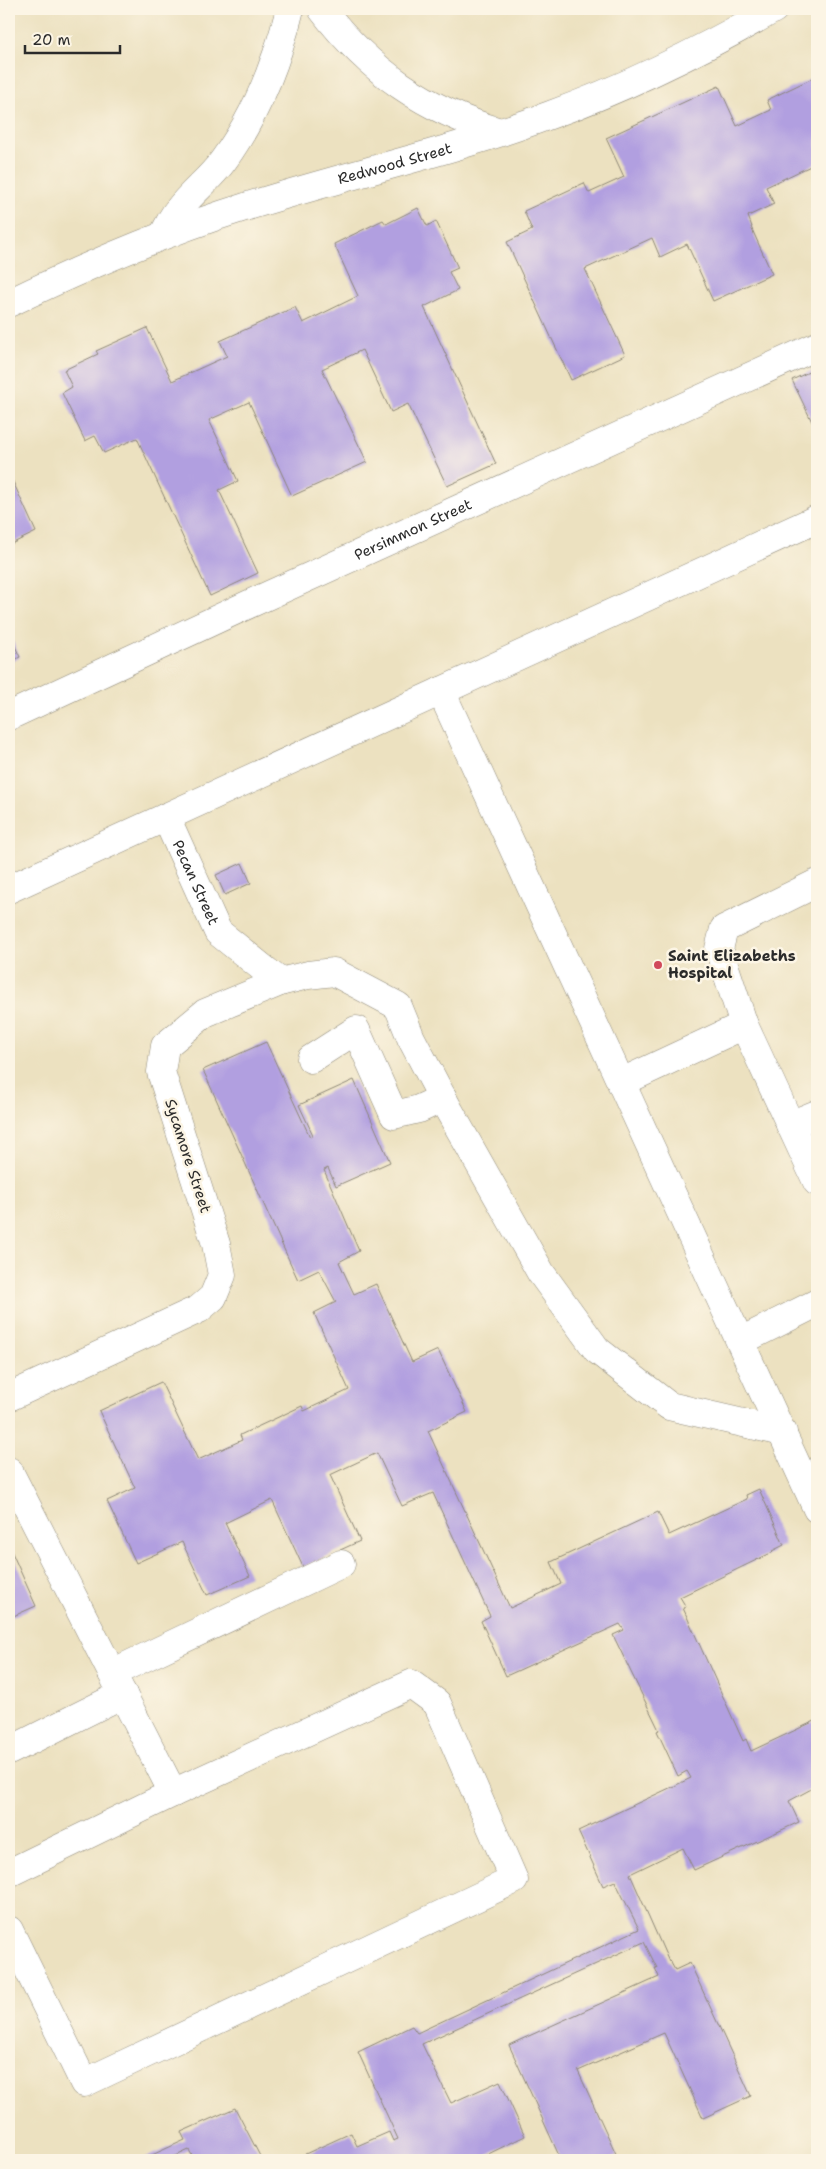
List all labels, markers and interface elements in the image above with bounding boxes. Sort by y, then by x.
scale bar [25,22,120,54]
text: 20 m [32,30,71,50]
street label: Redwood Street [336,138,454,189]
street label: Persimmon Street [351,494,475,565]
street label: Pecan Street [168,837,224,928]
place label: Saint Elizabeths Hospital [668,946,796,983]
marker: Saint Elizabeths Hospital [652,959,664,971]
street label: Sycamore Street [160,1096,216,1216]

